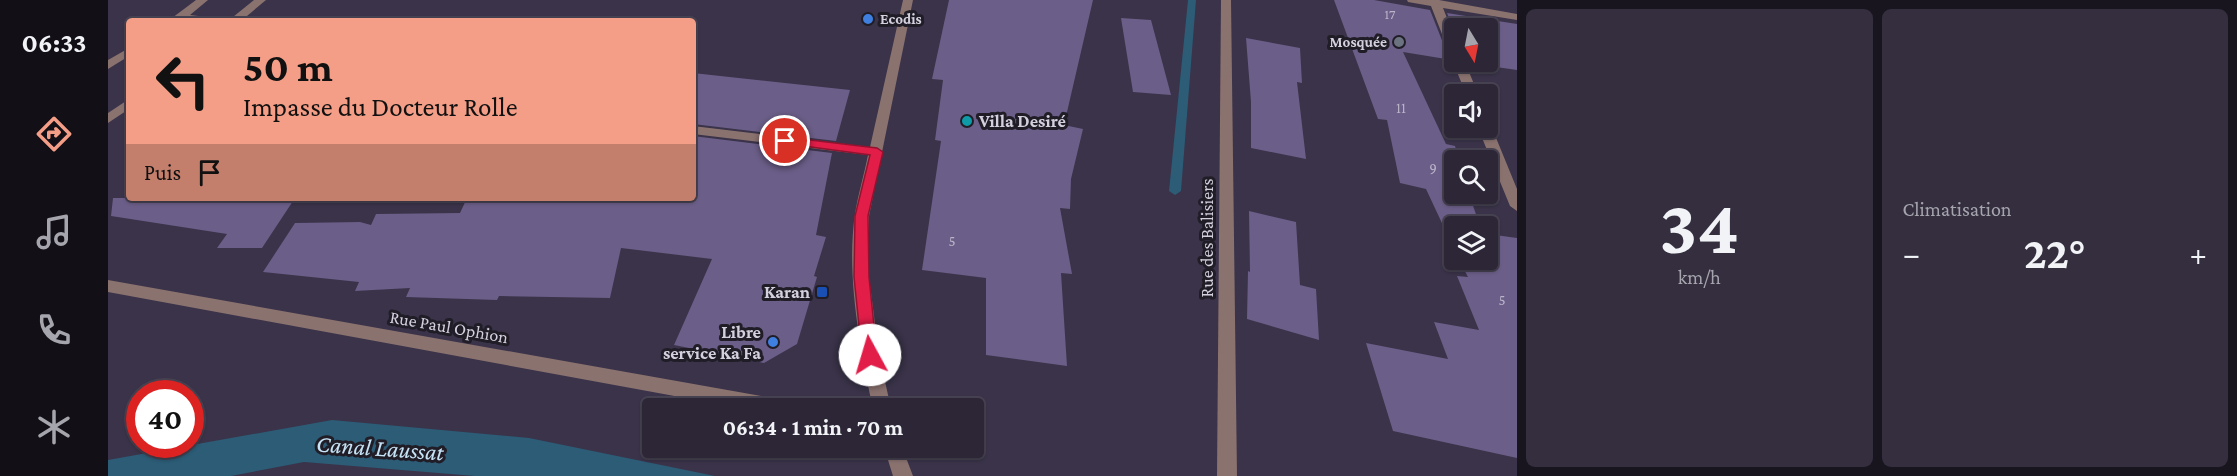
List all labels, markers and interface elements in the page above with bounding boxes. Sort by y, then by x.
house number: 17 [1384,6,1396,22]
place label: Ecodis [880,11,922,27]
marker: Ecodis [861,12,875,26]
north arrow [1444,18,1498,72]
map controls [1444,18,1498,270]
text: 06:33 [22,28,86,58]
place label: Mosquée [1330,34,1387,50]
marker: Mosquée [1392,35,1406,49]
icon: left [144,42,222,120]
text: 50 m [243,43,333,90]
button: sound [1444,84,1498,138]
text: Impasse du Docteur Rolle [243,92,518,122]
house number: 11 [1396,100,1406,116]
place label: Villa Desiré [978,111,1066,131]
icon: directions [33,113,75,155]
marker: Villa Desiré [960,114,974,128]
pin [759,115,810,166]
icon: arrive [768,124,801,157]
button: search [1444,150,1498,204]
icon: arrive [193,156,226,189]
text: Puis [144,160,181,185]
house number: 9 [1429,160,1437,176]
street label: Rue des Balisiers [1197,178,1217,298]
text: 34 [1659,183,1739,270]
text: Climatisation [1903,198,2012,220]
icon: music [33,211,75,253]
button: layers [1444,216,1498,270]
text: 22° [2024,228,2086,278]
house number: 5 [948,233,956,249]
text: − [1903,235,1920,272]
text: + [2190,235,2207,272]
text: km/h [1678,266,1721,288]
place label: Karan [764,282,811,302]
marker: Karan [815,285,829,299]
house number: 5 [1498,292,1506,308]
street label: Rue Paul Ophion [388,307,510,347]
icon: phone [33,309,75,351]
place label: Libre service Ka Fa [663,322,761,363]
position arrow [838,323,902,387]
marker: Libre service Ka Fa [766,335,780,349]
speed limit sign: 40 [126,380,204,458]
icon: climate [33,406,75,448]
text: 06:34 · 1 min · 70 m [723,415,903,440]
water label: Canal Laussat [315,430,446,465]

